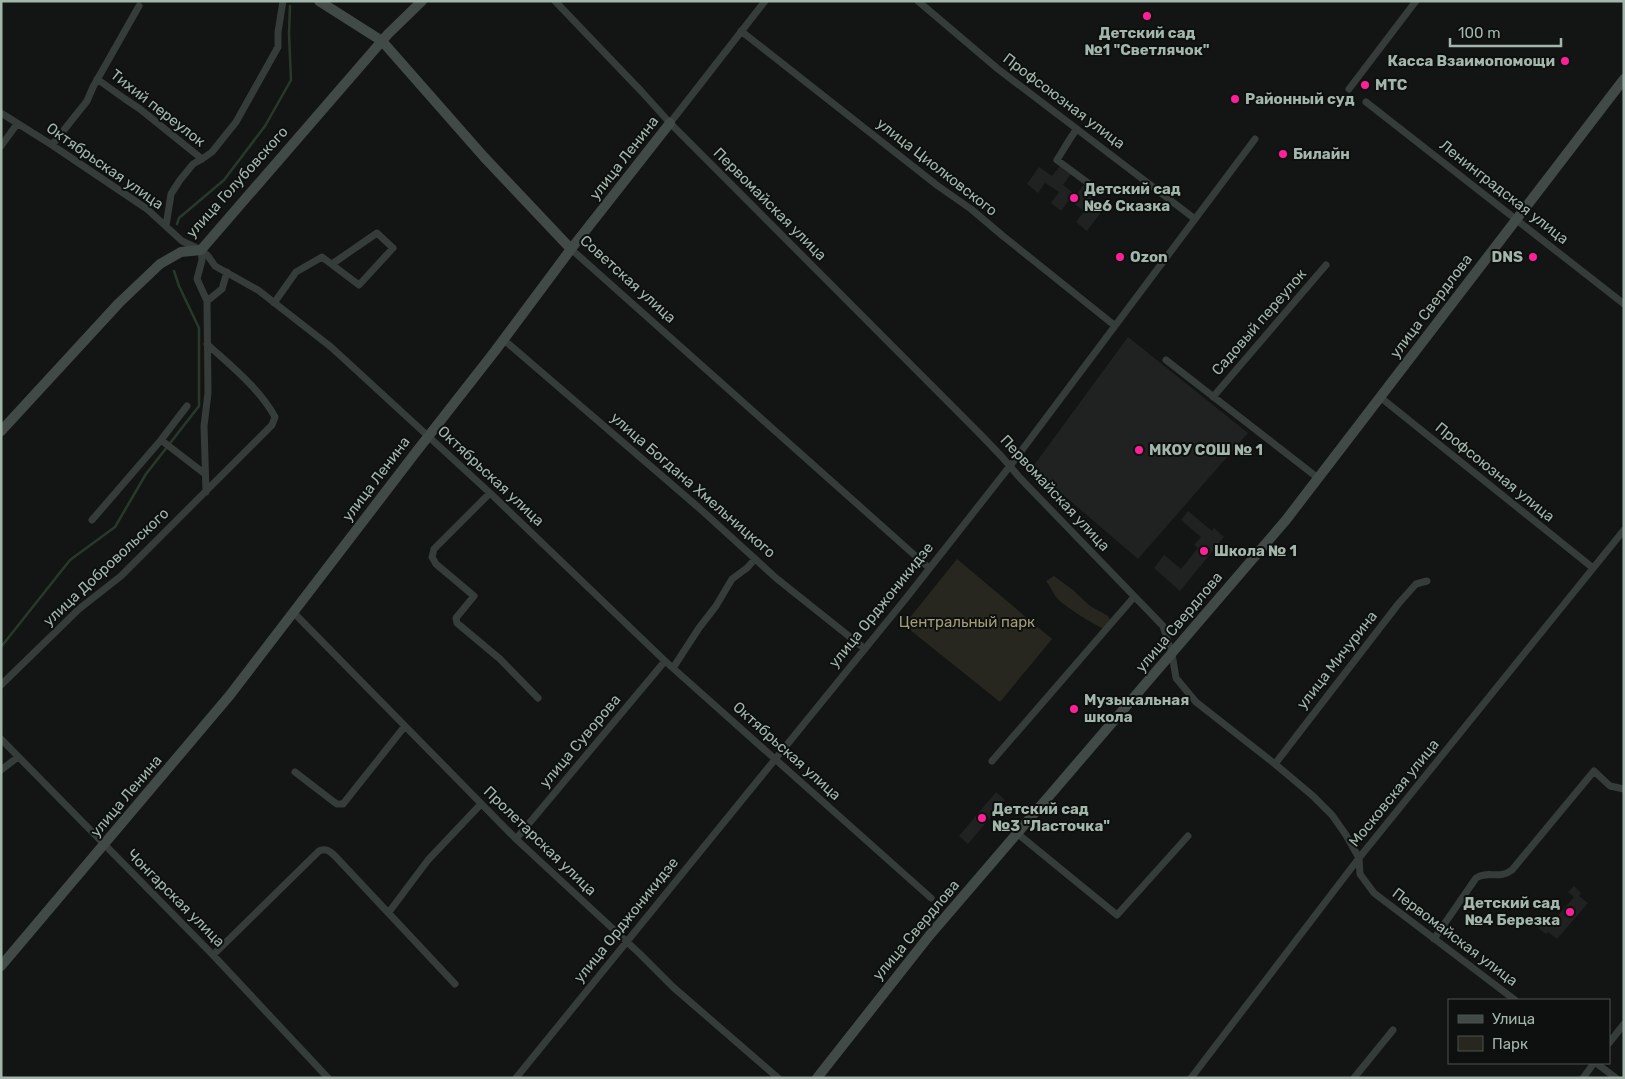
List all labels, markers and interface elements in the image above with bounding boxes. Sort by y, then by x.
marker: Детский сад №1 "Светлячок" [1141,10,1153,22]
scale bar [1450,15,1561,47]
place label: Детский сад №1 "Светлячок" [1084,24,1210,59]
text: 100 m [1458,24,1500,42]
street label: Профсоюзная улица [1000,49,1128,153]
place label: Касса Взаимопомощи [1387,52,1555,70]
marker: Касса Взаимопомощи [1559,55,1571,67]
street label: Тихий переулок [107,65,209,151]
place label: МТС [1375,76,1408,94]
marker: МТС [1359,79,1371,91]
place label: Районный суд [1245,90,1355,108]
marker: Районный суд [1229,93,1241,105]
street label: улица Ленина [586,112,662,204]
street label: улица Циолковского [873,114,1001,220]
street label: Октябрьская улица [43,119,167,213]
street label: улица Голубовского [182,123,292,241]
street label: Ленинградская улица [1436,136,1572,248]
street label: Первомайская улица [710,144,830,264]
place label: Билайн [1293,145,1350,163]
marker: Билайн [1277,148,1289,160]
place label: Детский сад №6 Сказка [1084,180,1181,215]
marker: Детский сад №6 Сказка [1068,192,1080,204]
street label: Советская улица [576,231,680,327]
place label: Ozon [1130,248,1168,266]
place label: DNS [1492,248,1523,266]
street label: улица Свердлова [1386,250,1476,362]
marker: Ozon [1114,251,1126,263]
marker: DNS [1527,251,1539,263]
street label: Садовый переулок [1208,265,1310,379]
street label: улица Богдана Хмельницкого [607,408,779,562]
street label: Профсоюзная улица [1432,418,1558,526]
street label: Октябрьская улица [434,422,548,530]
street label: Первомайская улица [996,431,1114,555]
street label: улица Ленина [338,433,414,525]
place label: МКОУ СОШ № 1 [1149,441,1263,459]
marker: МКОУ СОШ № 1 [1133,444,1145,456]
street label: улица Добровольского [40,504,172,630]
street label: улица Орджоникидзе [825,539,937,671]
place label: Школа № 1 [1214,542,1297,560]
marker: Школа № 1 [1198,545,1210,557]
street label: улица Свердлова [1132,568,1226,676]
street label: улица Мичурина [1293,607,1381,713]
park label: Центральный парк [899,613,1035,631]
street label: улица Суворова [536,691,624,791]
place label: Музыкальная школа [1084,691,1189,726]
street label: Октябрьская улица [729,698,845,804]
marker: Музыкальная школа [1068,703,1080,715]
street label: Московская улица [1345,736,1443,850]
street label: улица Ленина [86,751,166,841]
street label: Пролетарская улица [480,783,600,899]
place label: Детский сад №3 "Ласточка" [992,800,1110,835]
marker: Детский сад №3 "Ласточка" [976,812,988,824]
street label: Чонгарская улица [123,845,229,951]
street label: улица Орджоникидзе [570,854,682,986]
street label: улица Свердлова [869,876,963,984]
street label: Первомайская улица [1389,884,1521,990]
place label: Детский сад №4 Березка [1463,894,1560,929]
marker: Детский сад №4 Березка [1564,906,1576,918]
legend [1448,999,1610,1064]
text: Улица [1492,1010,1535,1028]
text: Парк [1492,1035,1528,1053]

